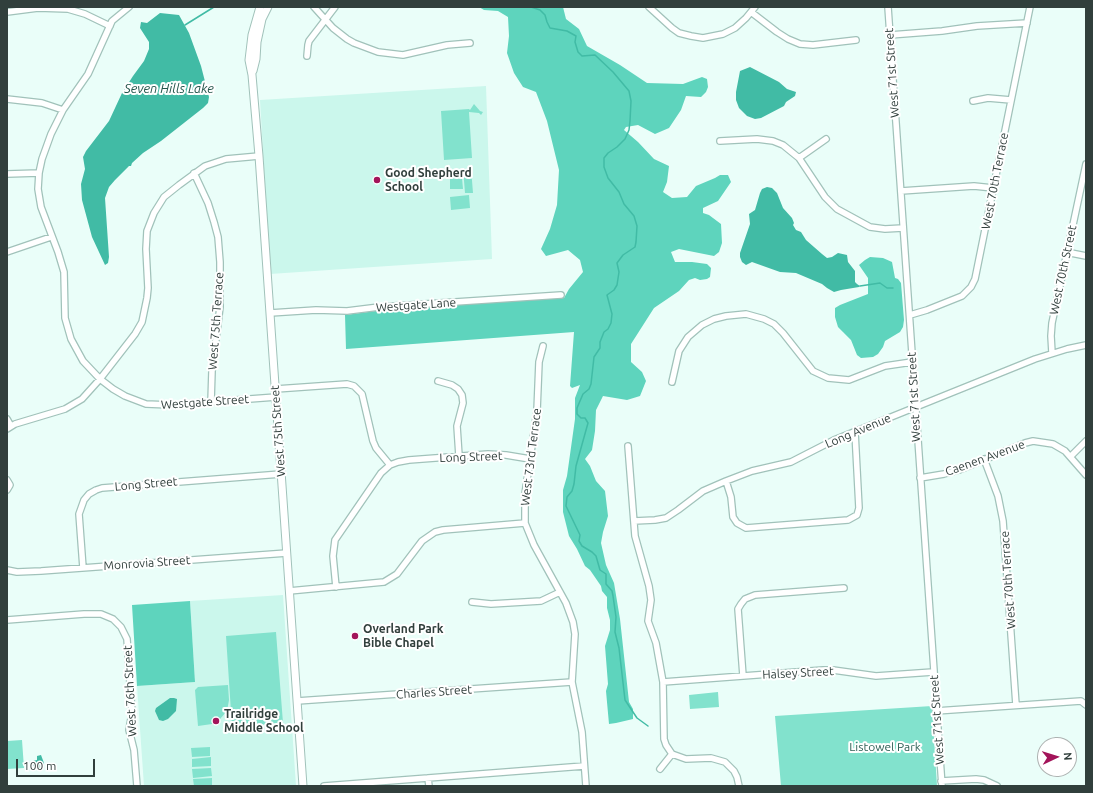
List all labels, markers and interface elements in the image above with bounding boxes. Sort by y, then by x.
street label: West 71st Street [882,28,902,118]
water label: Seven Hills Lake [124,81,214,97]
street label: West 70th Terrace [979,131,1011,231]
place label: Good Shepherd School [385,166,472,194]
marker: Good Shepherd School [372,175,382,185]
street label: West 70th Street [1046,224,1080,316]
street label: West 75th Terrace [205,272,227,370]
street label: Westgate Lane [375,295,457,315]
street label: West 71st Street [904,352,924,442]
street label: West 75th Street [268,385,288,477]
street label: Westgate Street [161,392,249,412]
street label: West 73rd Terrace [518,407,544,507]
street label: Long Avenue [823,411,893,451]
street label: Caenen Avenue [943,437,1027,479]
street label: Long Street [439,449,503,465]
street label: Long Street [114,474,178,494]
street label: West 70th Terrace [997,531,1019,629]
street label: Monrovia Street [103,553,191,573]
place label: Overland Park Bible Chapel [363,622,443,650]
marker: Overland Park Bible Chapel [350,631,360,641]
street label: West 76th Street [120,645,140,737]
street label: Halsey Street [762,664,834,682]
street label: West 71st Street [927,675,947,765]
street label: Charles Street [396,682,472,702]
place label: Trailridge Middle School [224,707,304,735]
marker: Trailridge Middle School [211,716,221,726]
north arrow [1037,737,1077,777]
park label: Listowel Park [849,740,921,754]
scale bar [18,751,97,777]
text: N [1062,752,1074,761]
text: 100 m [23,759,56,772]

